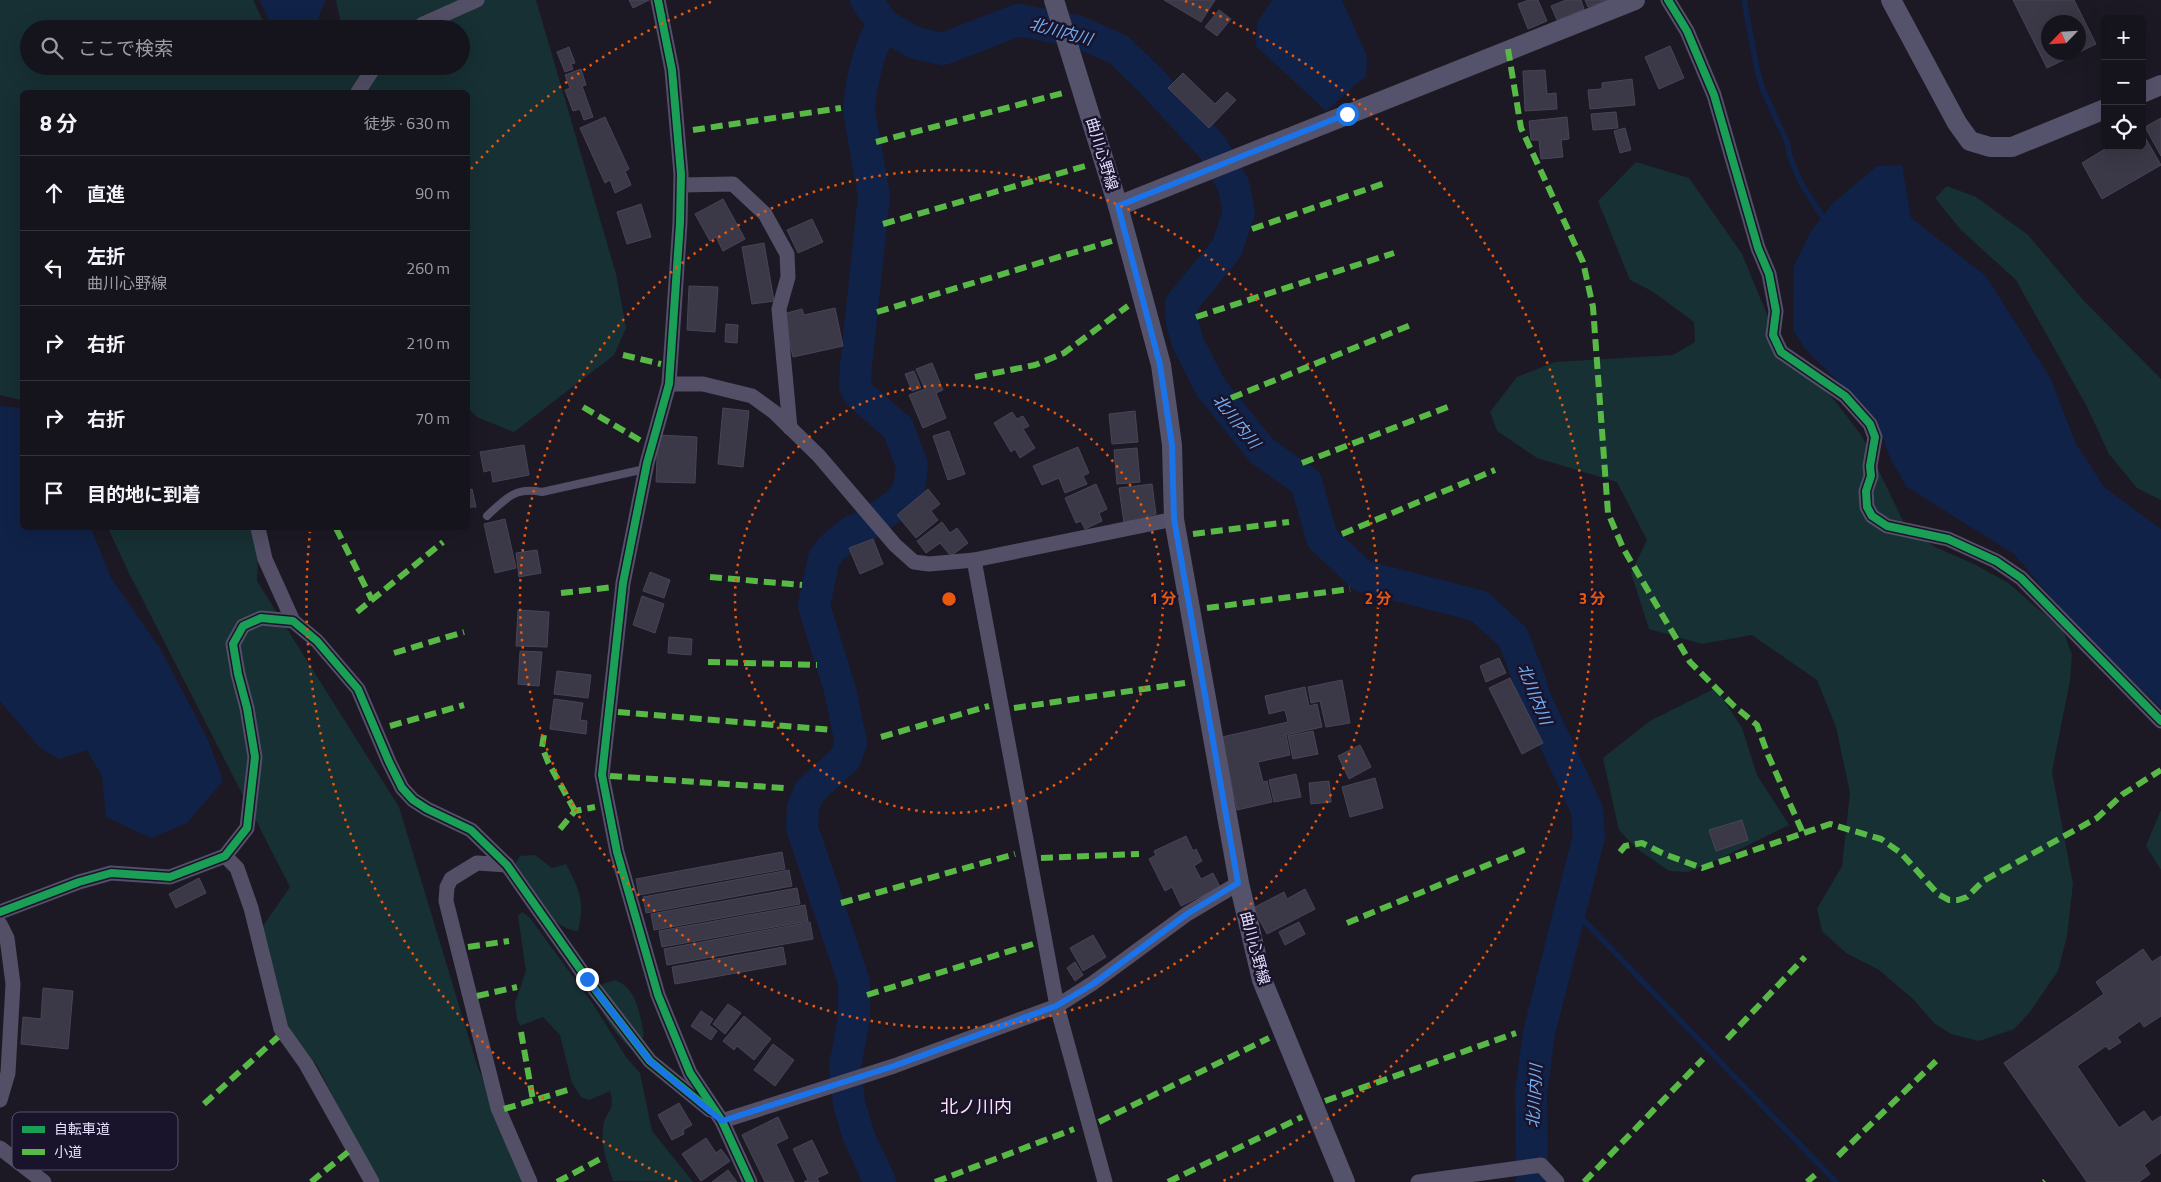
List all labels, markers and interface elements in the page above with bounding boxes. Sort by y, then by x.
water label: 北川内川 [1027,11,1097,51]
north arrow [2041,15,2086,60]
map controls [2101,15,2146,150]
button: + [2101,15,2146,60]
search box [20,20,470,75]
text: ここで検索 [78,33,173,62]
icon: search [38,34,66,62]
button: − [2101,60,2146,105]
route start [1336,103,1359,126]
button: locate [2101,105,2146,150]
text: 8 分 [40,107,77,139]
text: 徒歩 · 630 m [364,111,450,135]
street label: 曲川心野線 [1081,115,1124,193]
icon: ahead [40,179,68,207]
text: 直進 [87,179,125,208]
text: 90 m [415,181,450,205]
text: 左折 [87,241,125,270]
icon: left [40,254,68,282]
text: 260 m [406,256,450,280]
text: 曲川心野線 [87,271,167,295]
icon: right [40,329,68,357]
text: 右折 [87,329,125,358]
text: 210 m [406,331,450,355]
water label: 北川内川 [1208,389,1268,455]
icon: right [40,404,68,432]
text: 右折 [87,404,125,433]
text: 70 m [415,406,450,430]
icon: arrive [40,479,68,507]
text: 目的地に到着 [87,479,201,508]
text: 1 分 [1150,587,1176,610]
text: 2 分 [1365,587,1391,610]
text: 3 分 [1579,587,1605,610]
centre of rings [940,590,958,608]
water label: 北川内川 [1512,660,1559,730]
street label: 曲川心野線 [1235,909,1276,987]
route end [576,968,599,991]
water label: 北川内川 [1520,1061,1548,1129]
district label: 北ノ川内 [940,1093,1012,1120]
legend [12,1112,178,1170]
text: 自転車道 [54,1118,110,1139]
text: 小道 [54,1141,82,1162]

